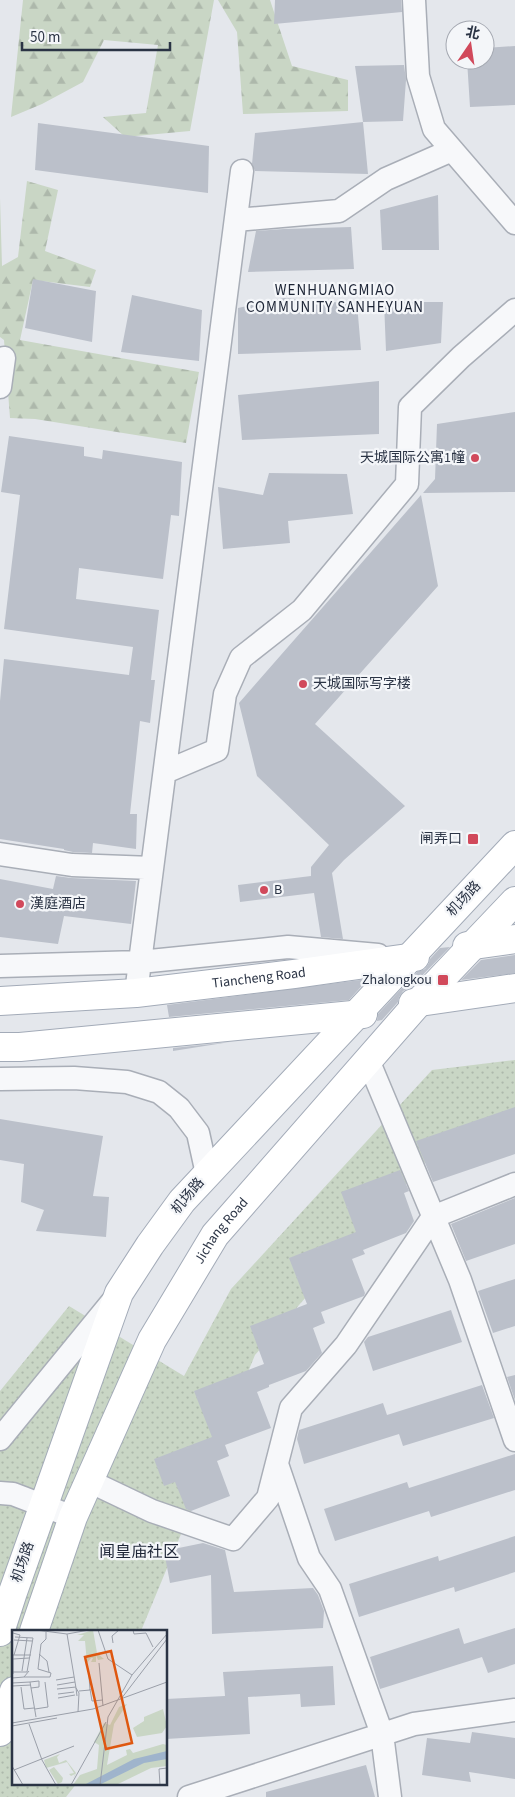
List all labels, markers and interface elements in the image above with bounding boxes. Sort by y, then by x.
scale bar [22,20,170,52]
north arrow [445,20,495,70]
text: 北 [464,22,482,45]
text: 50 m [30,27,60,48]
district label: WENHUANGMIAO COMMUNITY SANHEYUAN [246,280,424,318]
place label: 天城国际公寓1幢 [360,448,465,468]
marker: 天城国际公寓1幢 [469,452,481,464]
place label: 天城国际写字楼 [313,674,411,694]
marker: 天城国际写字楼 [297,678,309,690]
place label: 闸弄口 [420,829,462,849]
marker: 闸弄口 [466,832,480,846]
street label: 机场路 [442,877,486,921]
place label: B [274,880,282,900]
marker: B [258,884,270,896]
place label: 漢庭酒店 [30,894,86,914]
marker: 漢庭酒店 [14,898,26,910]
street label: Tiancheng Road [211,962,307,994]
place label: Zhalongkou [362,970,432,990]
marker: Zhalongkou [436,973,450,987]
street label: 机场路 [167,1173,209,1219]
street label: Jichang Road [190,1193,253,1268]
street label: 机场路 [7,1539,39,1585]
district label: 闻皇庙社区 [99,1541,179,1563]
inset map [12,1630,168,1784]

